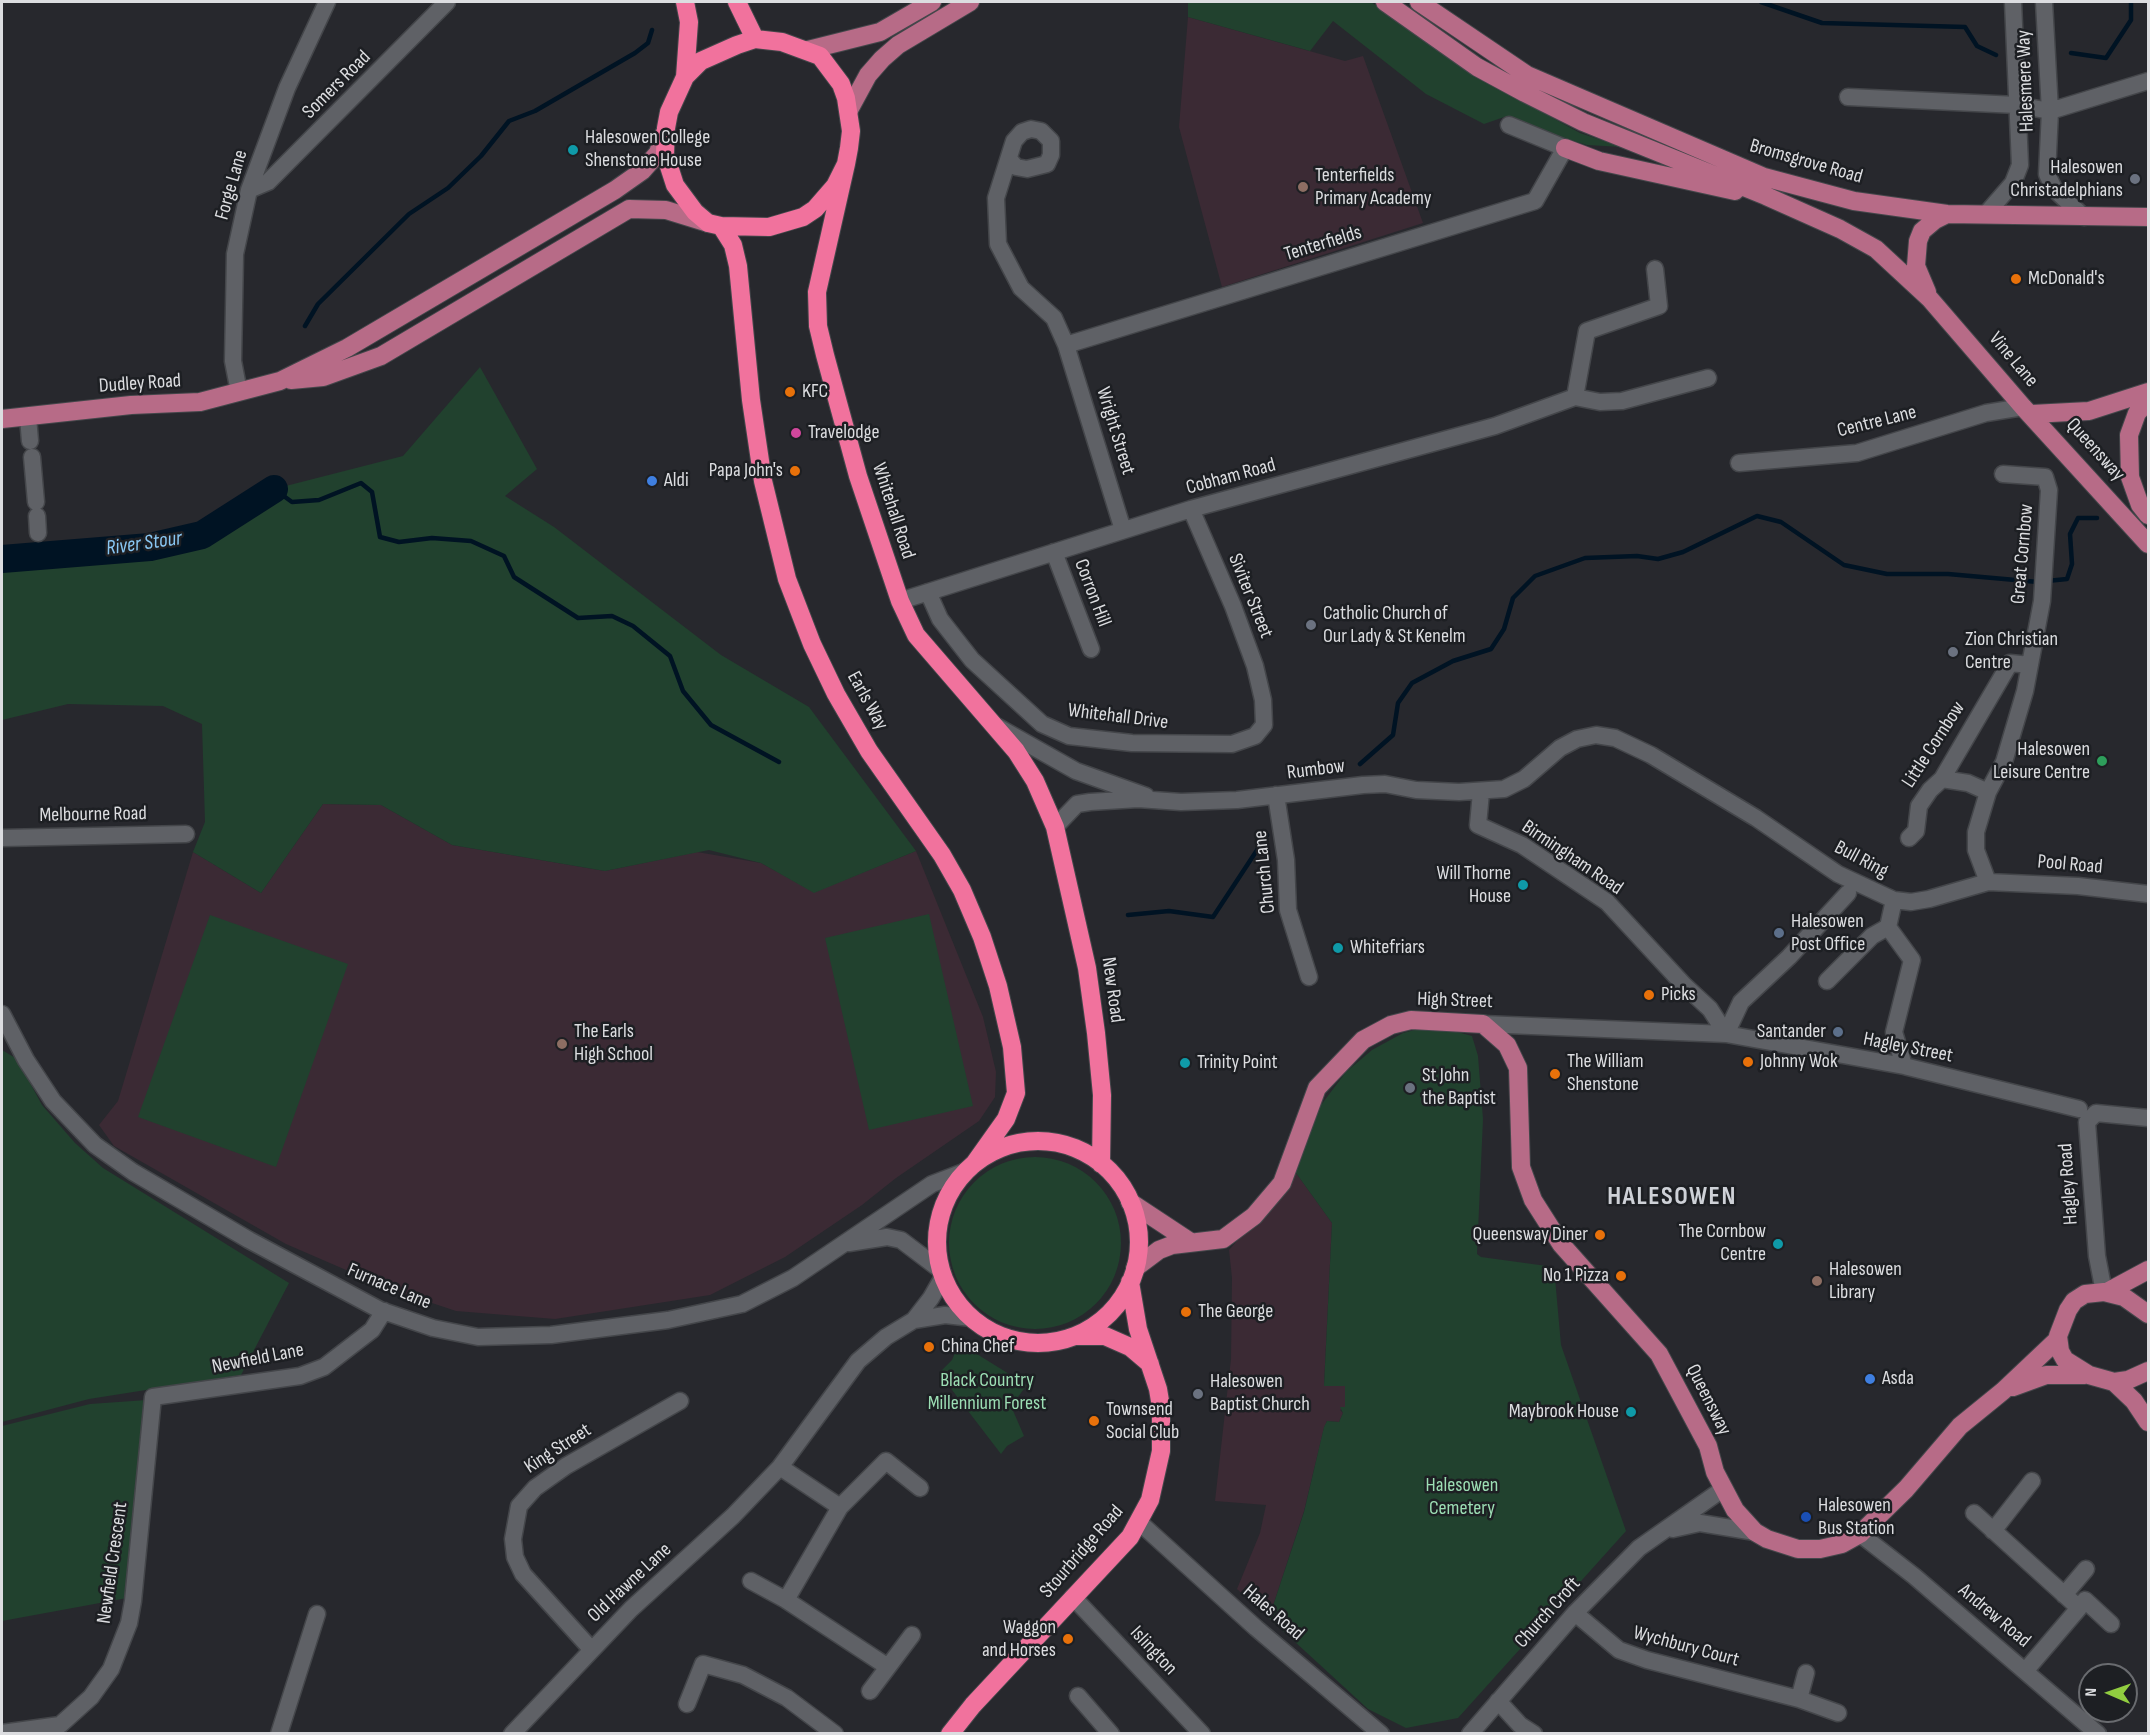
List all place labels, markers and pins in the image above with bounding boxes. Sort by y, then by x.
place label: Halesowen College Shenstone House [585,126,710,173]
marker: Halesowen College Shenstone House [566,143,580,157]
place label: Halesowen Christadelphians [2010,156,2123,203]
place label: Tenterfields Primary Academy [1315,164,1431,211]
marker: Halesowen Christadelphians [2128,172,2142,186]
marker: Tenterfields Primary Academy [1296,180,1310,194]
place label: McDonald's [2028,267,2105,291]
marker: McDonald's [2009,272,2023,286]
place label: KFC [802,380,828,404]
marker: KFC [783,385,797,399]
place label: Travelodge [808,421,880,445]
marker: Travelodge [789,426,803,440]
place label: Papa John's [709,459,783,483]
marker: Papa John's [788,464,802,478]
place label: Aldi [664,469,689,493]
marker: Aldi [645,474,659,488]
place label: Catholic Church of Our Lady & St Kenelm [1323,602,1465,649]
marker: Catholic Church of Our Lady & St Kenelm [1304,618,1318,632]
place label: Zion Christian Centre [1965,628,2058,675]
marker: Zion Christian Centre [1946,645,1960,659]
place label: Halesowen Leisure Centre [1993,738,2090,785]
marker: Halesowen Leisure Centre [2095,754,2109,768]
place label: Will Thorne House [1437,862,1511,909]
marker: Will Thorne House [1516,878,1530,892]
place label: Halesowen Post Office [1791,910,1865,957]
marker: Halesowen Post Office [1772,926,1786,940]
place label: Whitefriars [1350,936,1425,960]
marker: Whitefriars [1331,941,1345,955]
place label: Picks [1661,983,1696,1007]
marker: Picks [1642,988,1656,1002]
place label: The Earls High School [574,1020,653,1067]
place label: Santander [1757,1020,1826,1044]
marker: Santander [1831,1025,1845,1039]
marker: The Earls High School [555,1037,569,1051]
place label: The William Shenstone [1567,1050,1644,1097]
place label: Johnny Wok [1760,1050,1838,1074]
place label: Trinity Point [1197,1051,1278,1075]
marker: Johnny Wok [1741,1055,1755,1069]
marker: Trinity Point [1178,1056,1192,1070]
place label: St John the Baptist [1422,1064,1496,1111]
marker: The William Shenstone [1548,1067,1562,1081]
marker: St John the Baptist [1403,1081,1417,1095]
place label: The Cornbow Centre [1678,1220,1766,1267]
place label: Queensway Diner [1473,1223,1588,1247]
marker: Queensway Diner [1593,1228,1607,1242]
marker: The Cornbow Centre [1771,1237,1785,1251]
place label: Halesowen Library [1829,1258,1902,1305]
place label: No 1 Pizza [1543,1264,1609,1288]
marker: No 1 Pizza [1614,1269,1628,1283]
marker: Halesowen Library [1810,1274,1824,1288]
place label: The George [1198,1300,1273,1324]
marker: The George [1179,1305,1193,1319]
place label: China Chef [941,1335,1014,1359]
marker: China Chef [922,1340,936,1354]
place label: Asda [1882,1367,1914,1391]
place label: Halesowen Baptist Church [1210,1370,1310,1417]
marker: Asda [1863,1372,1877,1386]
marker: Halesowen Baptist Church [1191,1387,1205,1401]
place label: Townsend Social Club [1106,1398,1179,1445]
place label: Maybrook House [1509,1400,1619,1424]
marker: Maybrook House [1624,1405,1638,1419]
marker: Townsend Social Club [1087,1414,1101,1428]
place label: Halesowen Bus Station [1818,1494,1895,1541]
marker: Halesowen Bus Station [1799,1510,1813,1524]
place label: Waggon and Horses [982,1616,1056,1663]
marker: Waggon and Horses [1061,1632,1075,1646]

